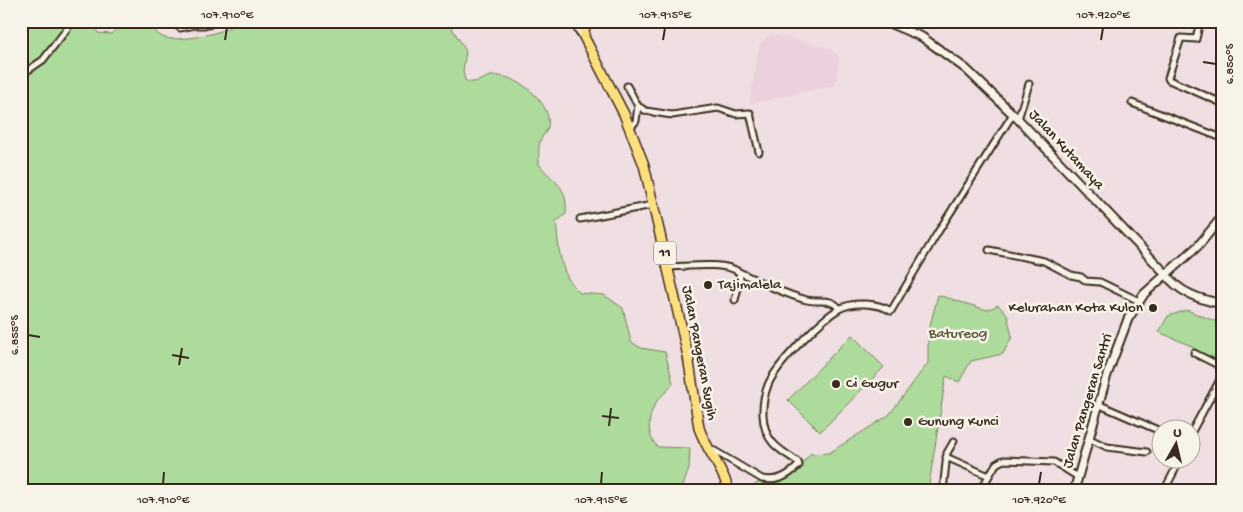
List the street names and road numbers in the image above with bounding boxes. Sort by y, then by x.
street label: Jalan Kutamaya [1024,106,1108,194]
road number: 11 [654,242,676,264]
street label: Jalan Pangeran Sugih [677,284,721,422]
street label: Jalan Pangeran Santri [1059,331,1117,471]

